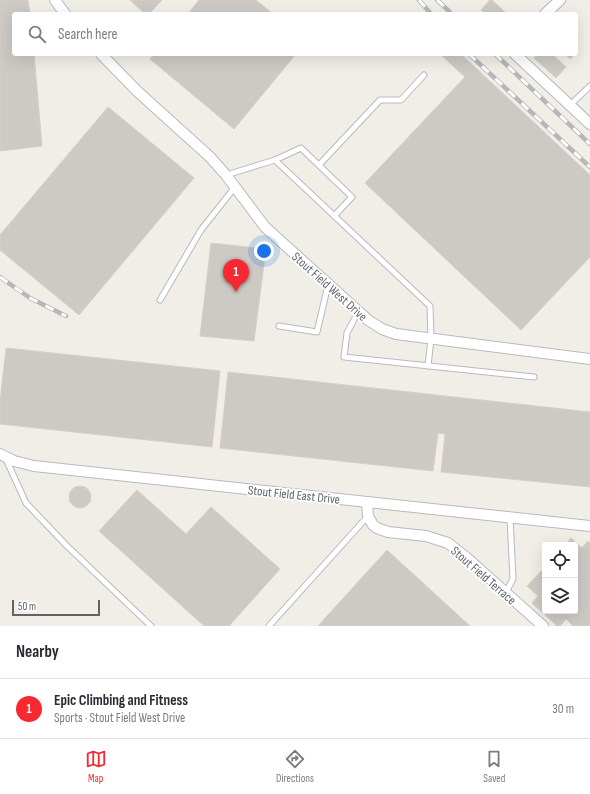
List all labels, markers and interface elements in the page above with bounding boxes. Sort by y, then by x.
search box [12,12,578,56]
icon: search [26,23,48,45]
text: Search here [58,25,118,44]
your location [254,241,274,261]
street label: Stout Field West Drive [288,249,370,325]
pin: 1 [223,259,249,292]
street label: Stout Field East Drive [247,482,341,508]
map controls [542,542,578,614]
button: locate [542,542,578,578]
street label: Stout Field Terrace [447,543,519,608]
button: layers [542,578,578,614]
scale bar [12,598,100,617]
text: 50 m [18,600,36,613]
text: Nearby [16,642,59,662]
text: Epic Climbing and Fitness [54,691,188,710]
text: 1 [26,701,32,717]
text: 30 m [552,701,574,717]
text: Sports · Stout Field West Drive [54,710,185,726]
tab: Map [85,748,107,785]
tab: Directions [276,748,314,785]
tab: Saved [483,748,505,785]

